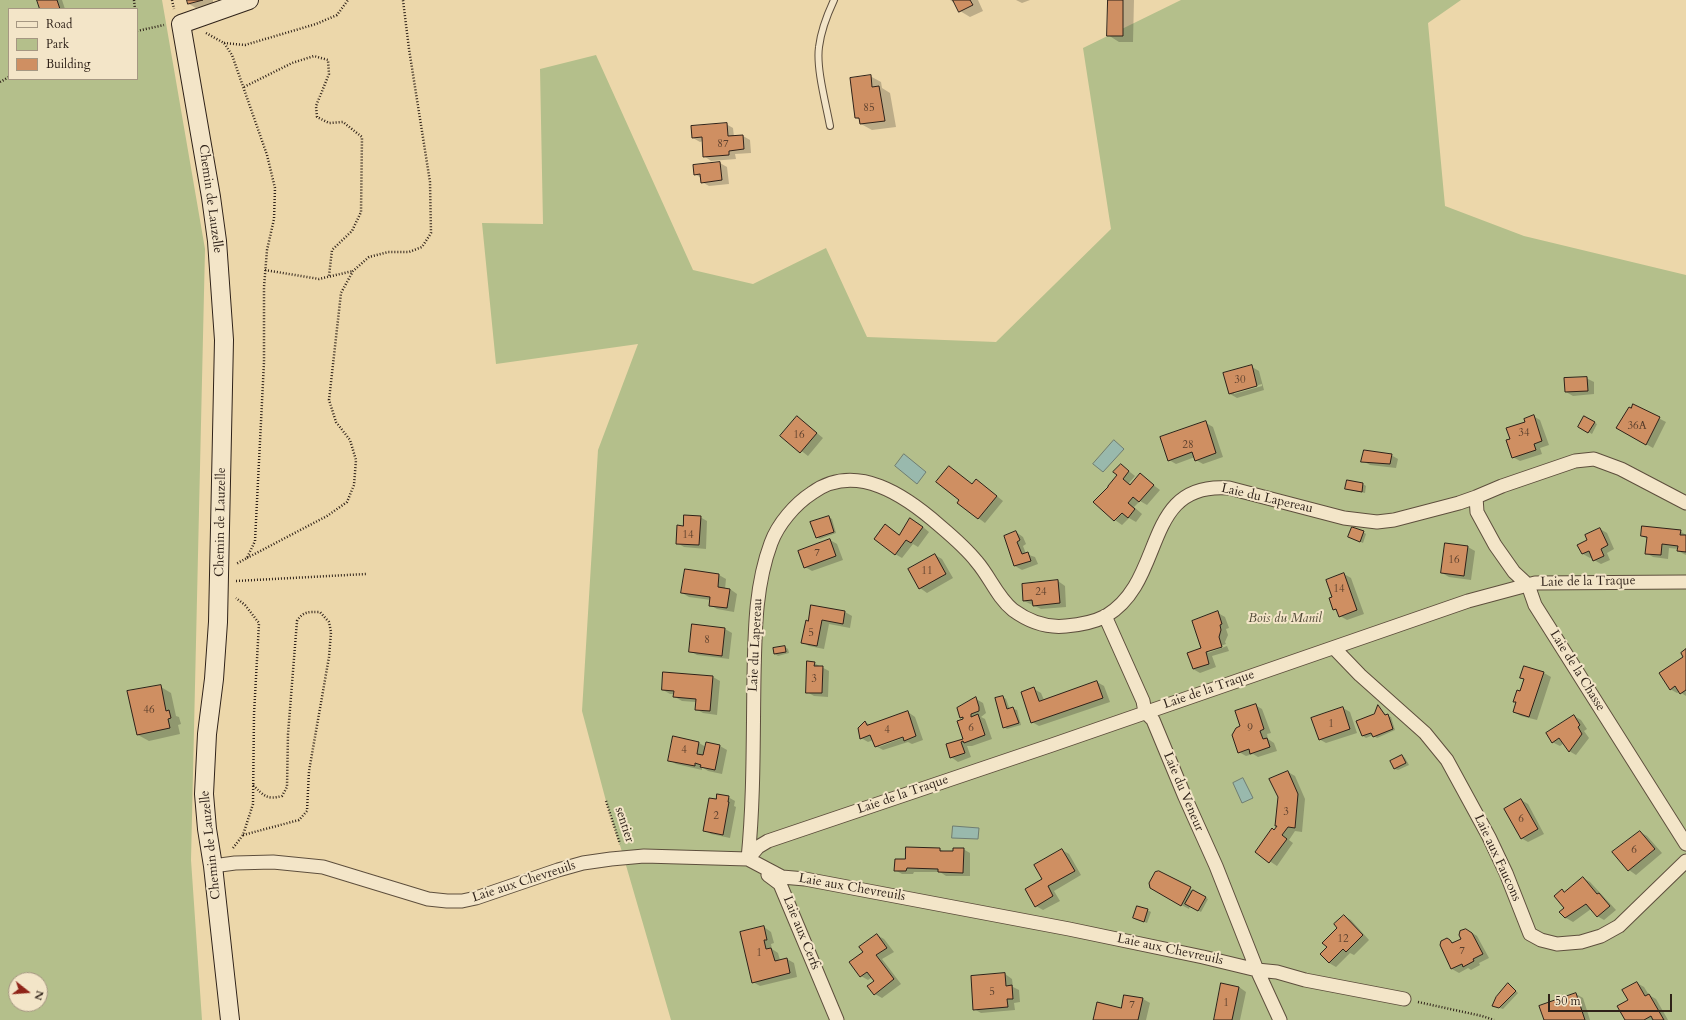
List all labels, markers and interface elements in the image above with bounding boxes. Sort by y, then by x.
legend [8,8,138,80]
text: Road [46,16,72,32]
text: Park [46,36,69,52]
text: Building [46,56,90,72]
house number: 85 [863,101,875,115]
house number: 87 [717,137,729,151]
street label: Chemin de Lauzelle [195,144,225,254]
house number: 30 [1234,373,1246,387]
house number: 36A [1627,419,1647,433]
house number: 34 [1518,426,1530,440]
house number: 16 [793,428,805,442]
house number: 28 [1182,438,1194,452]
street label: Chemin de Lauzelle [212,467,230,577]
street label: Laie du Lapereau [1220,481,1314,517]
house number: 14 [682,528,694,542]
house number: 7 [814,546,820,560]
house number: 16 [1448,553,1460,567]
house number: 11 [921,564,933,578]
street label: Laie de la Traque [1540,573,1636,591]
house number: 14 [1333,582,1345,596]
house number: 24 [1035,585,1047,599]
street label: Laie du Lapereau [746,598,766,692]
park label: Bois du Manil [1248,611,1322,627]
house number: 5 [808,626,814,640]
street label: Laie de la Chasse [1546,628,1608,714]
house number: 8 [704,633,710,647]
street label: Laie de la Traque [1161,667,1257,713]
house number: 3 [811,672,817,686]
house number: 46 [143,703,155,717]
house number: 1 [1328,717,1334,731]
house number: 6 [968,721,974,735]
house number: 9 [1247,721,1253,735]
house number: 4 [884,723,890,737]
house number: 4 [681,743,687,757]
street label: Laie du Veneur [1159,750,1207,834]
street label: Laie de la Traque [855,772,951,818]
street label: Chemin de Lauzelle [198,790,224,900]
street label: sentier [611,805,637,845]
house number: 3 [1283,805,1289,819]
house number: 2 [713,809,719,823]
street label: Laie aux Faucons [1470,812,1524,904]
house number: 6 [1518,812,1524,826]
house number: 6 [1631,843,1637,857]
street label: Laie aux Chevreuils [470,858,578,906]
street label: Laie aux Chevreuils [798,871,906,905]
street label: Laie aux Cerfs [779,894,823,972]
street label: Laie aux Chevreuils [1116,931,1224,969]
house number: 12 [1337,932,1349,946]
house number: 7 [1459,944,1465,958]
house number: 1 [756,946,762,960]
north arrow [8,972,48,1012]
house number: 5 [989,985,995,999]
scale bar [1550,986,1674,1012]
text: N [30,989,48,1002]
text: 50 m [1555,993,1581,1009]
house number: 1 [1223,996,1229,1010]
house number: 7 [1129,998,1135,1012]

